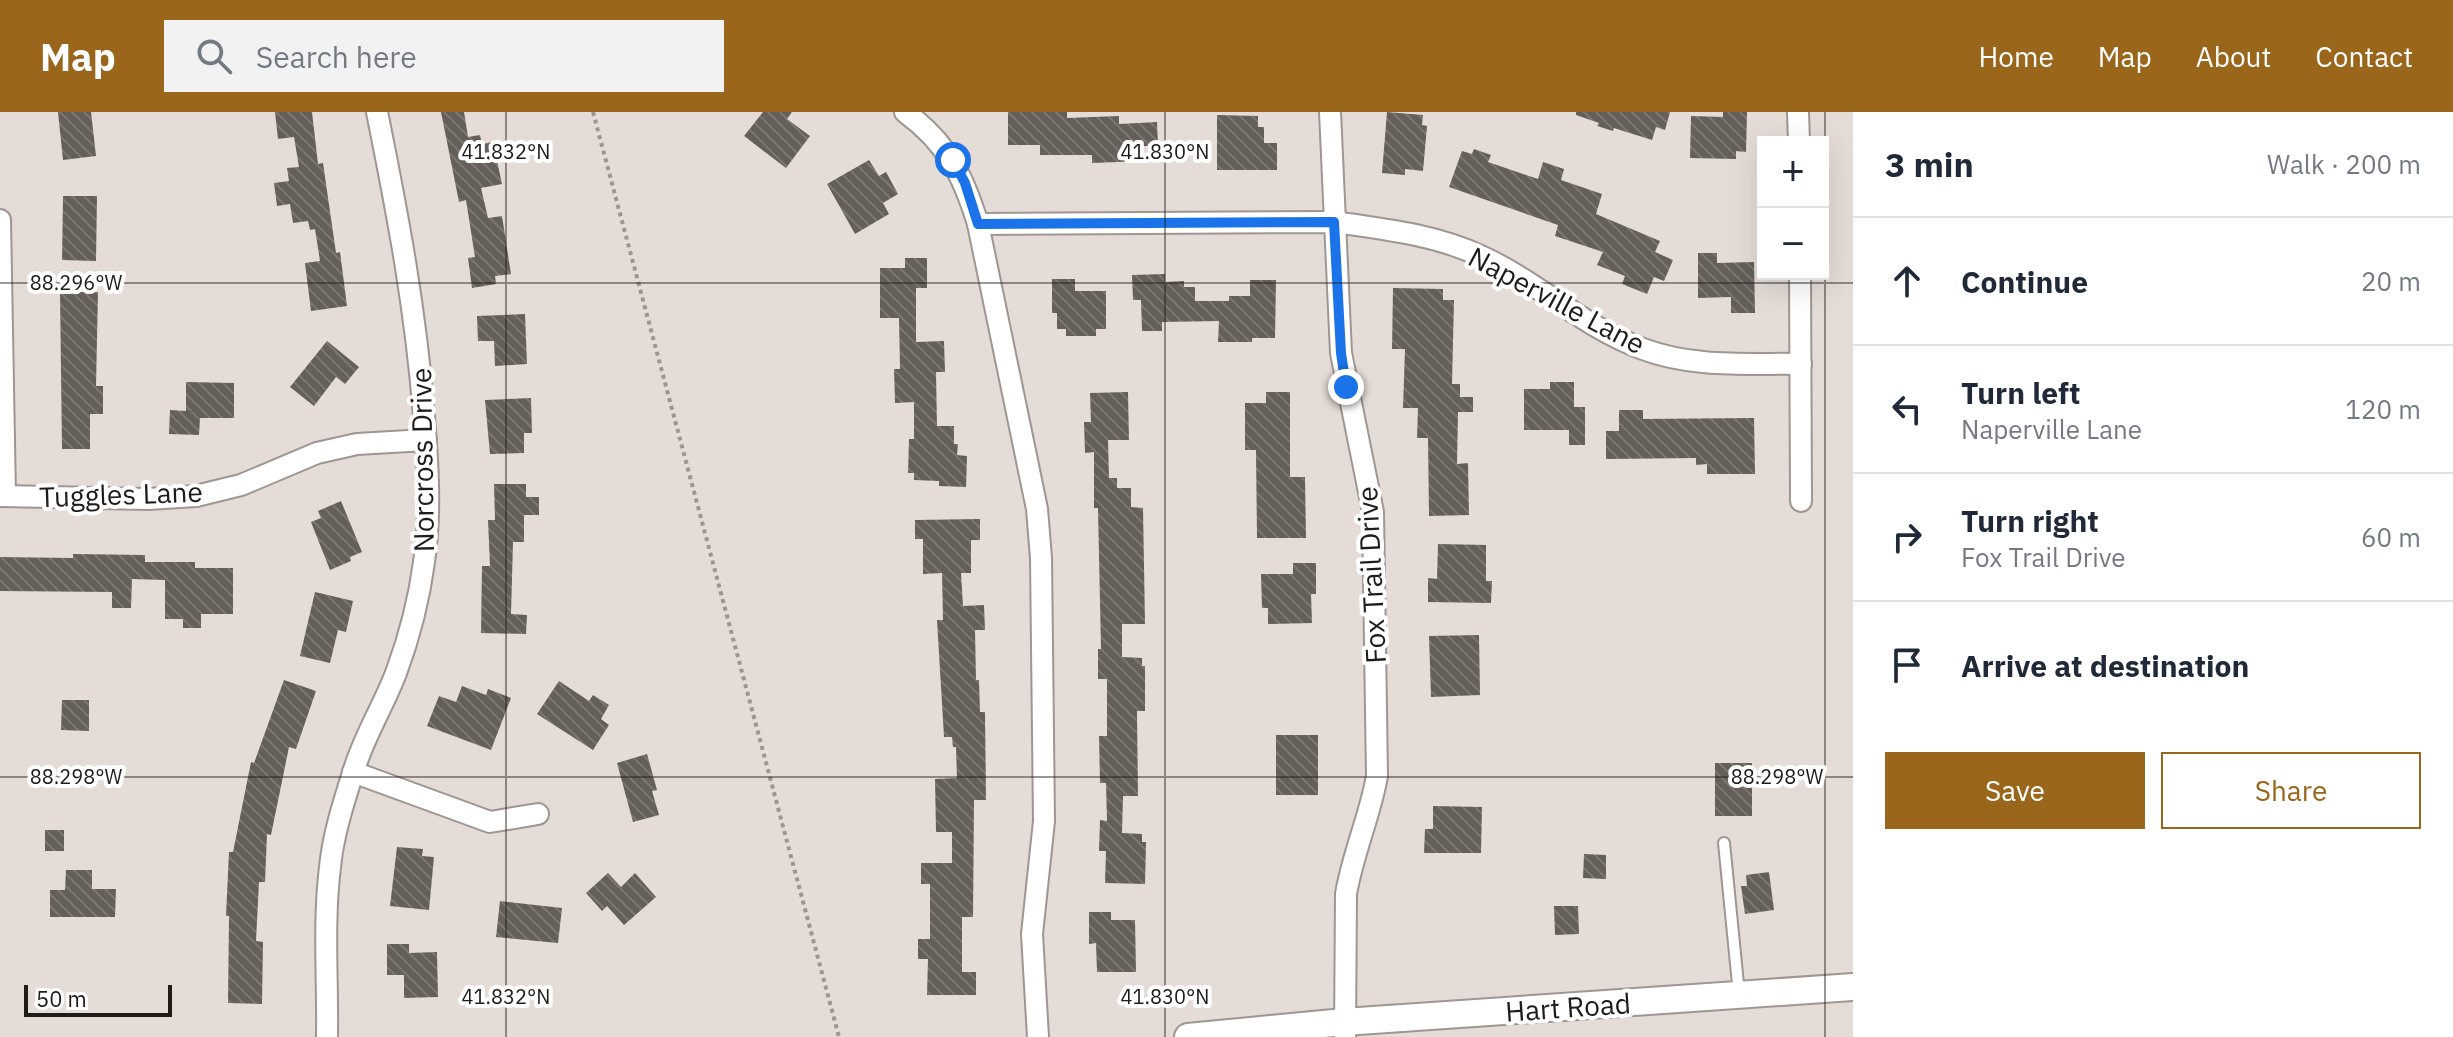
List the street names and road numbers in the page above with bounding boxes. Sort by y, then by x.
street label: Naperville Lane [1462,238,1652,362]
street label: Norcross Drive [402,368,442,552]
street label: Tuggles Lane [39,473,203,515]
street label: Fox Trail Drive [1348,486,1394,664]
street label: Hart Road [1504,984,1632,1030]

